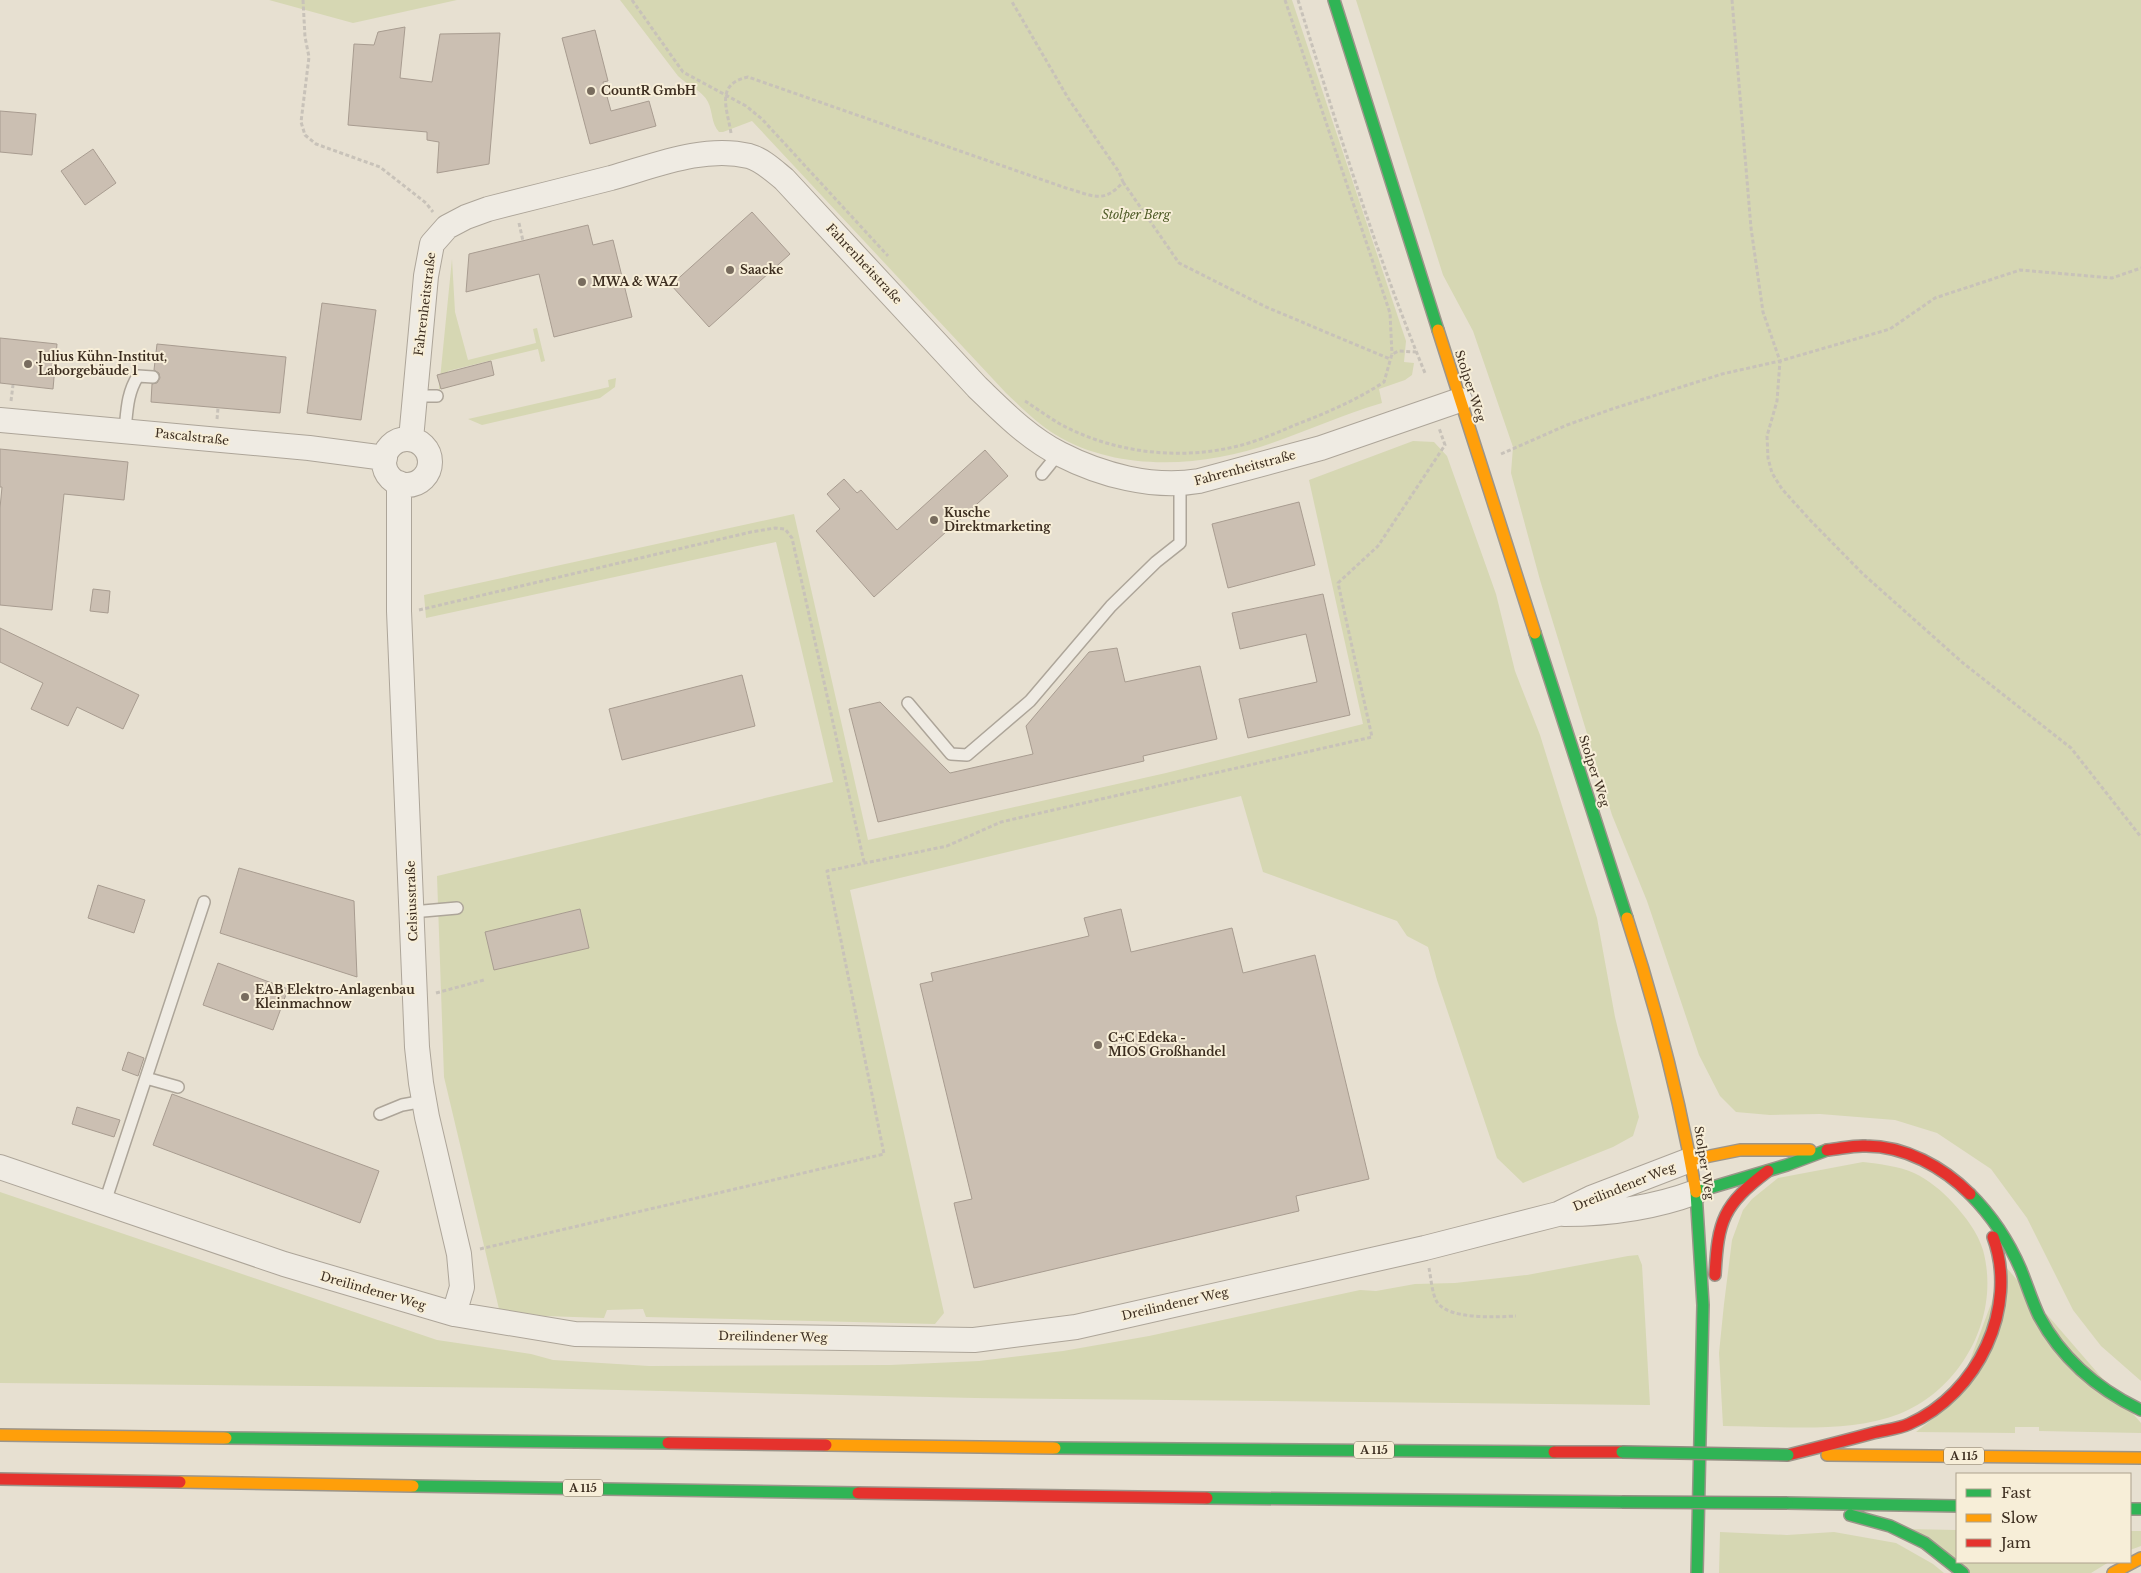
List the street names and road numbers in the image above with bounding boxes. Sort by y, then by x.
street label: Fahrenheitstraße [823,220,906,307]
street label: Fahrenheitstraße [411,251,438,357]
street label: Stolper Weg [1452,348,1489,424]
street label: Pascalstraße [154,425,230,448]
street label: Fahrenheitstraße [1192,447,1297,488]
street label: Stolper Weg [1576,733,1613,809]
street label: Celsiusstraße [403,860,420,942]
street label: Stolper Weg [1691,1125,1718,1202]
street label: Dreilindener Weg [1570,1159,1678,1214]
street label: Dreilindener Weg [319,1268,428,1313]
street label: Dreilindener Weg [1120,1284,1231,1323]
street label: Dreilindener Weg [718,1328,829,1345]
road number: A 115 [1354,1442,1394,1458]
road number: A 115 [1944,1448,1984,1464]
road number: A 115 [563,1480,603,1496]

